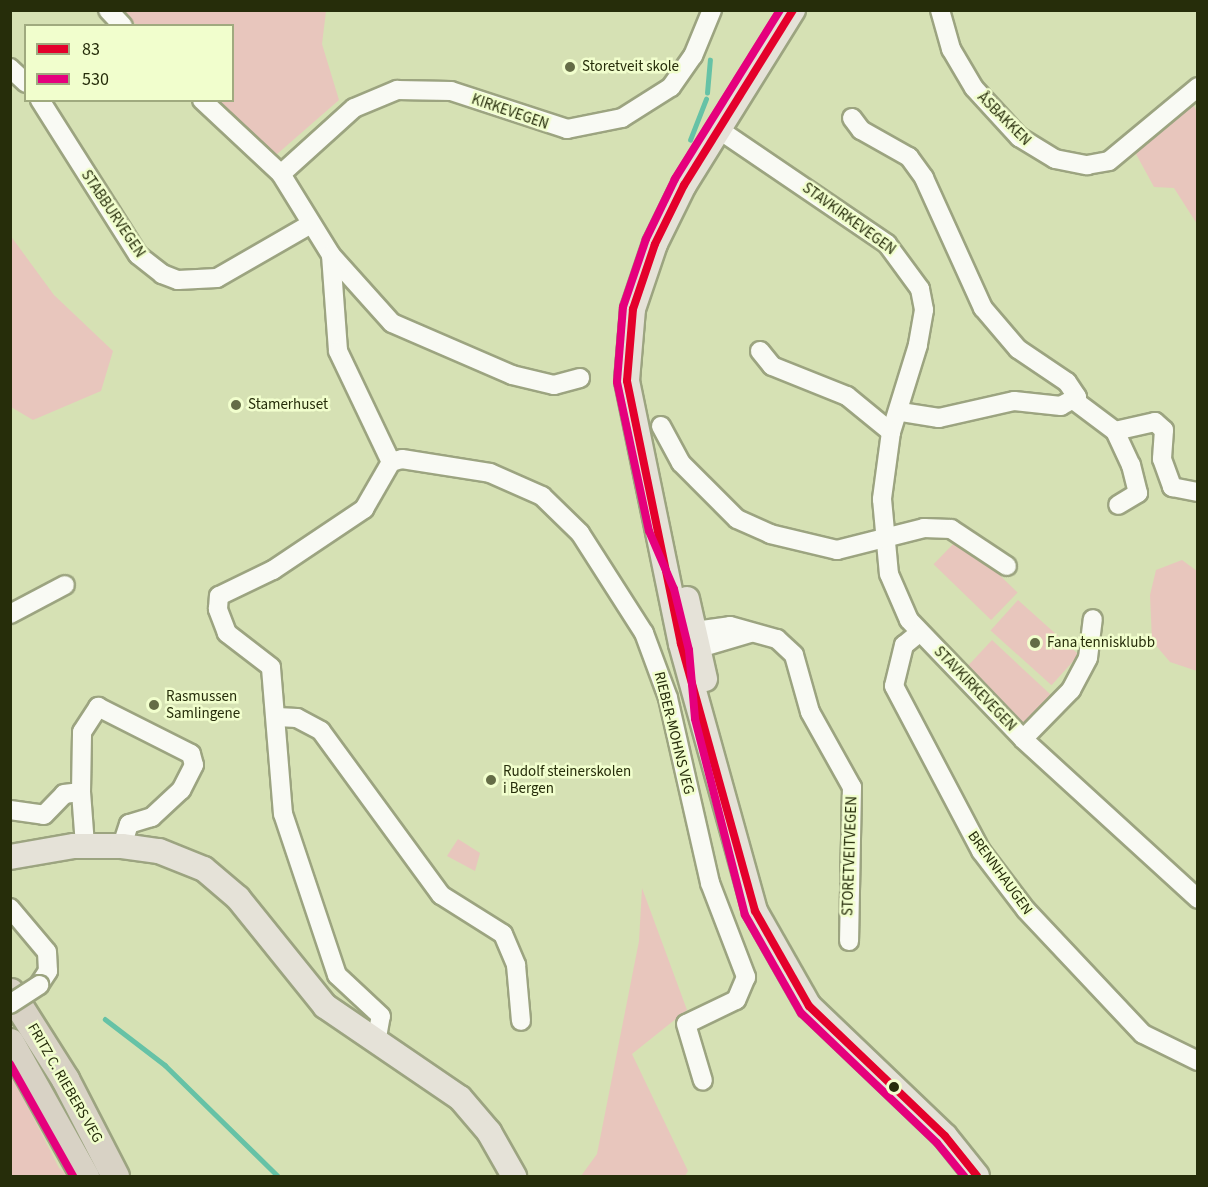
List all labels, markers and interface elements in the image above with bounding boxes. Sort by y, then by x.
legend [24,24,234,102]
text: 83 [82,37,100,62]
place label: Storetveit skole [582,58,679,76]
marker: Storetveit skole [563,60,577,74]
text: 530 [82,67,109,92]
street label: ÅSBAKKEN [974,89,1034,149]
street label: KIRKEVEGEN [469,90,551,134]
street label: STABBURVEGEN [77,167,149,261]
street label: STAVKIRKEVEGEN [799,179,899,259]
place label: Stamerhuset [248,396,328,414]
marker: Stamerhuset [229,398,243,412]
place label: Fana tennisklubb [1047,634,1155,652]
marker: Fana tennisklubb [1028,636,1042,650]
street label: STAVKIRKEVEGEN [930,643,1020,735]
street label: RIEBER-MOHNS VEG [650,670,698,796]
place label: Rasmussen Samlingene [166,687,240,722]
marker: Rasmussen Samlingene [147,698,161,712]
place label: Rudolf steinerskolen i Bergen [503,762,631,797]
marker: Rudolf steinerskolen i Bergen [484,773,498,787]
street label: STORETVEITVEGEN [839,796,861,916]
street label: BRENNHAUGEN [964,828,1036,918]
street label: FRITZ C. RIEBERS VEG [23,1020,107,1146]
unlabelled marker [888,1081,900,1093]

